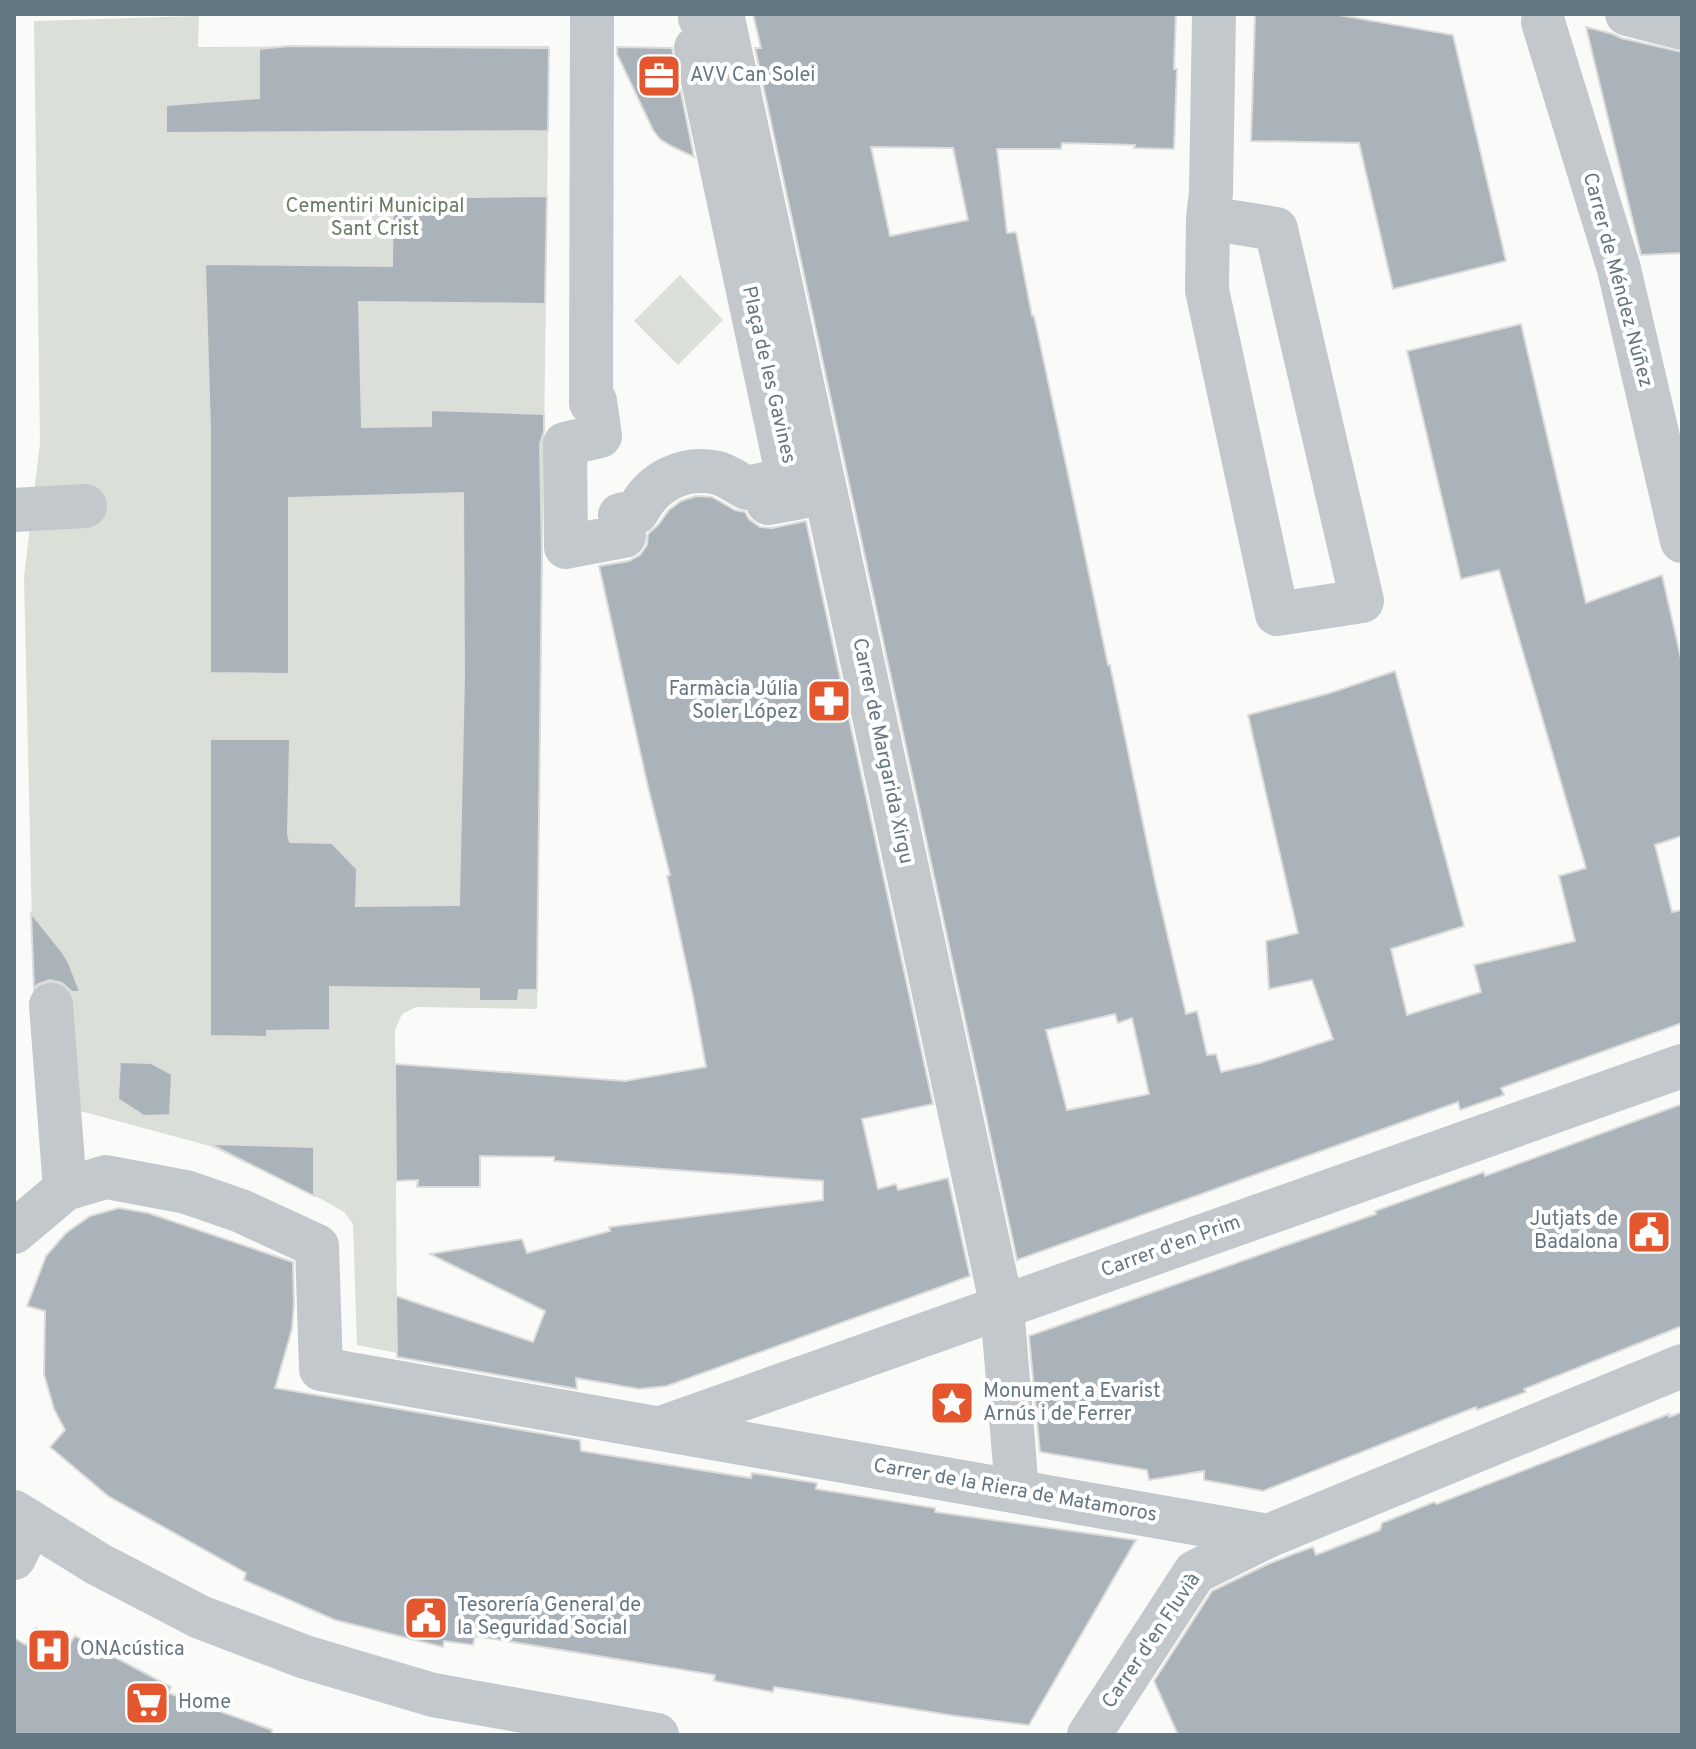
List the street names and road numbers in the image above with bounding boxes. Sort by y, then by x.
street label: Carrer de Méndez Núñez [1576,170,1658,390]
street label: Plaça de les Gavines [735,284,801,466]
street label: Carrer de Margarida Xirgu [845,636,919,866]
street label: Carrer d'en Prim [1098,1210,1244,1284]
street label: Carrer de la Riera de Matamoros [871,1453,1159,1529]
street label: Carrer d'en Fluvià [1097,1568,1207,1714]

